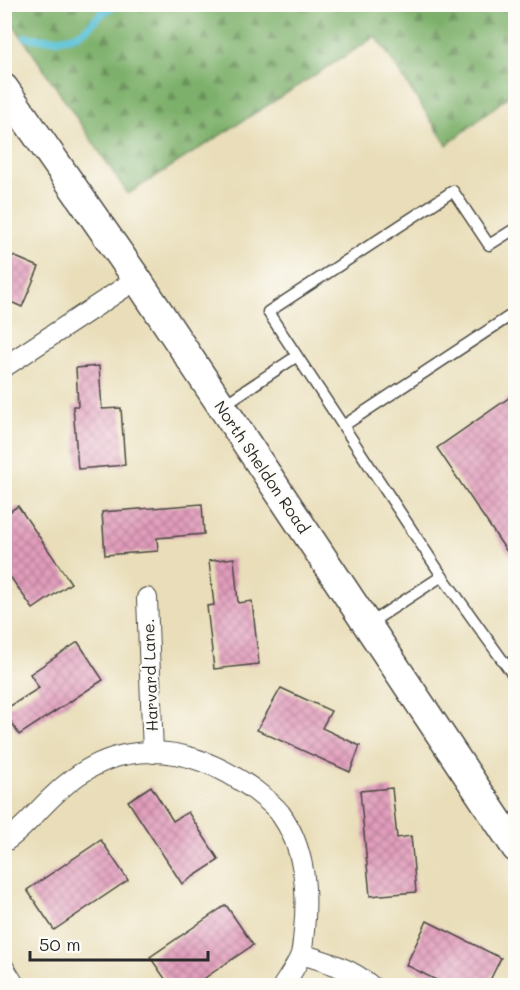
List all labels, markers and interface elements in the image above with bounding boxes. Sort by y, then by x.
street label: North Sheldon Road [210,396,315,537]
street label: Harvard Lane. [137,618,162,732]
scale bar [30,924,208,962]
text: 50 m [39,932,81,956]

